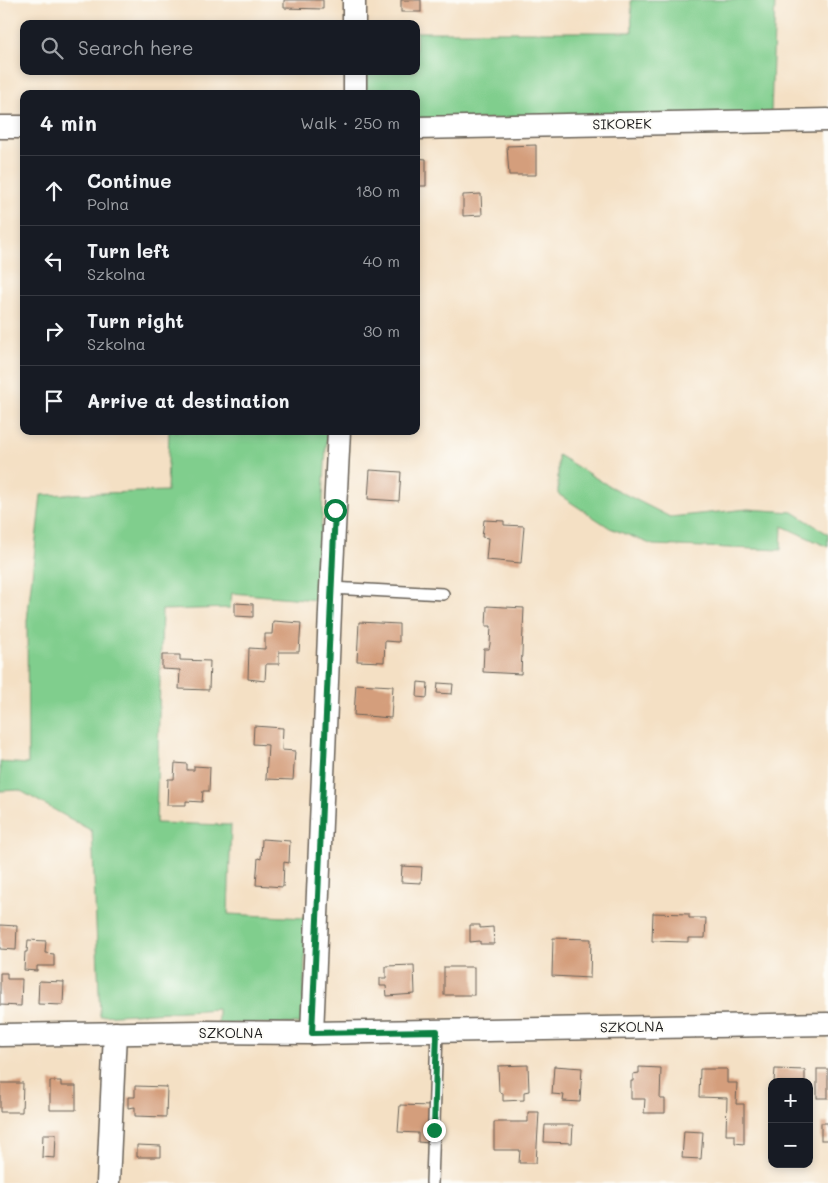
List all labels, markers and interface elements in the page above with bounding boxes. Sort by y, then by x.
search box [20,20,420,75]
icon: search [38,34,66,62]
text: Search here [78,35,194,60]
text: 4 min [40,109,97,136]
text: Walk · 250 m [300,112,400,133]
street label: SIKOREK [592,113,652,134]
text: Continue [87,168,172,193]
icon: ahead [40,177,68,205]
text: 180 m [355,180,400,201]
text: Polna [87,193,129,214]
text: Turn left [87,238,170,263]
icon: left [40,247,68,275]
text: 40 m [363,250,400,271]
text: Szkolna [87,263,146,284]
text: Turn right [87,308,184,333]
icon: right [40,317,68,345]
text: 30 m [363,320,400,341]
text: Szkolna [87,333,146,354]
icon: arrive [40,387,68,415]
text: Arrive at destination [87,388,290,413]
route start [324,499,347,522]
street label: SZKOLNA [600,1016,664,1037]
street label: SZKOLNA [199,1023,263,1042]
map controls [768,1078,813,1168]
button: + [768,1078,813,1123]
route end [423,1119,446,1142]
button: − [768,1123,813,1168]

